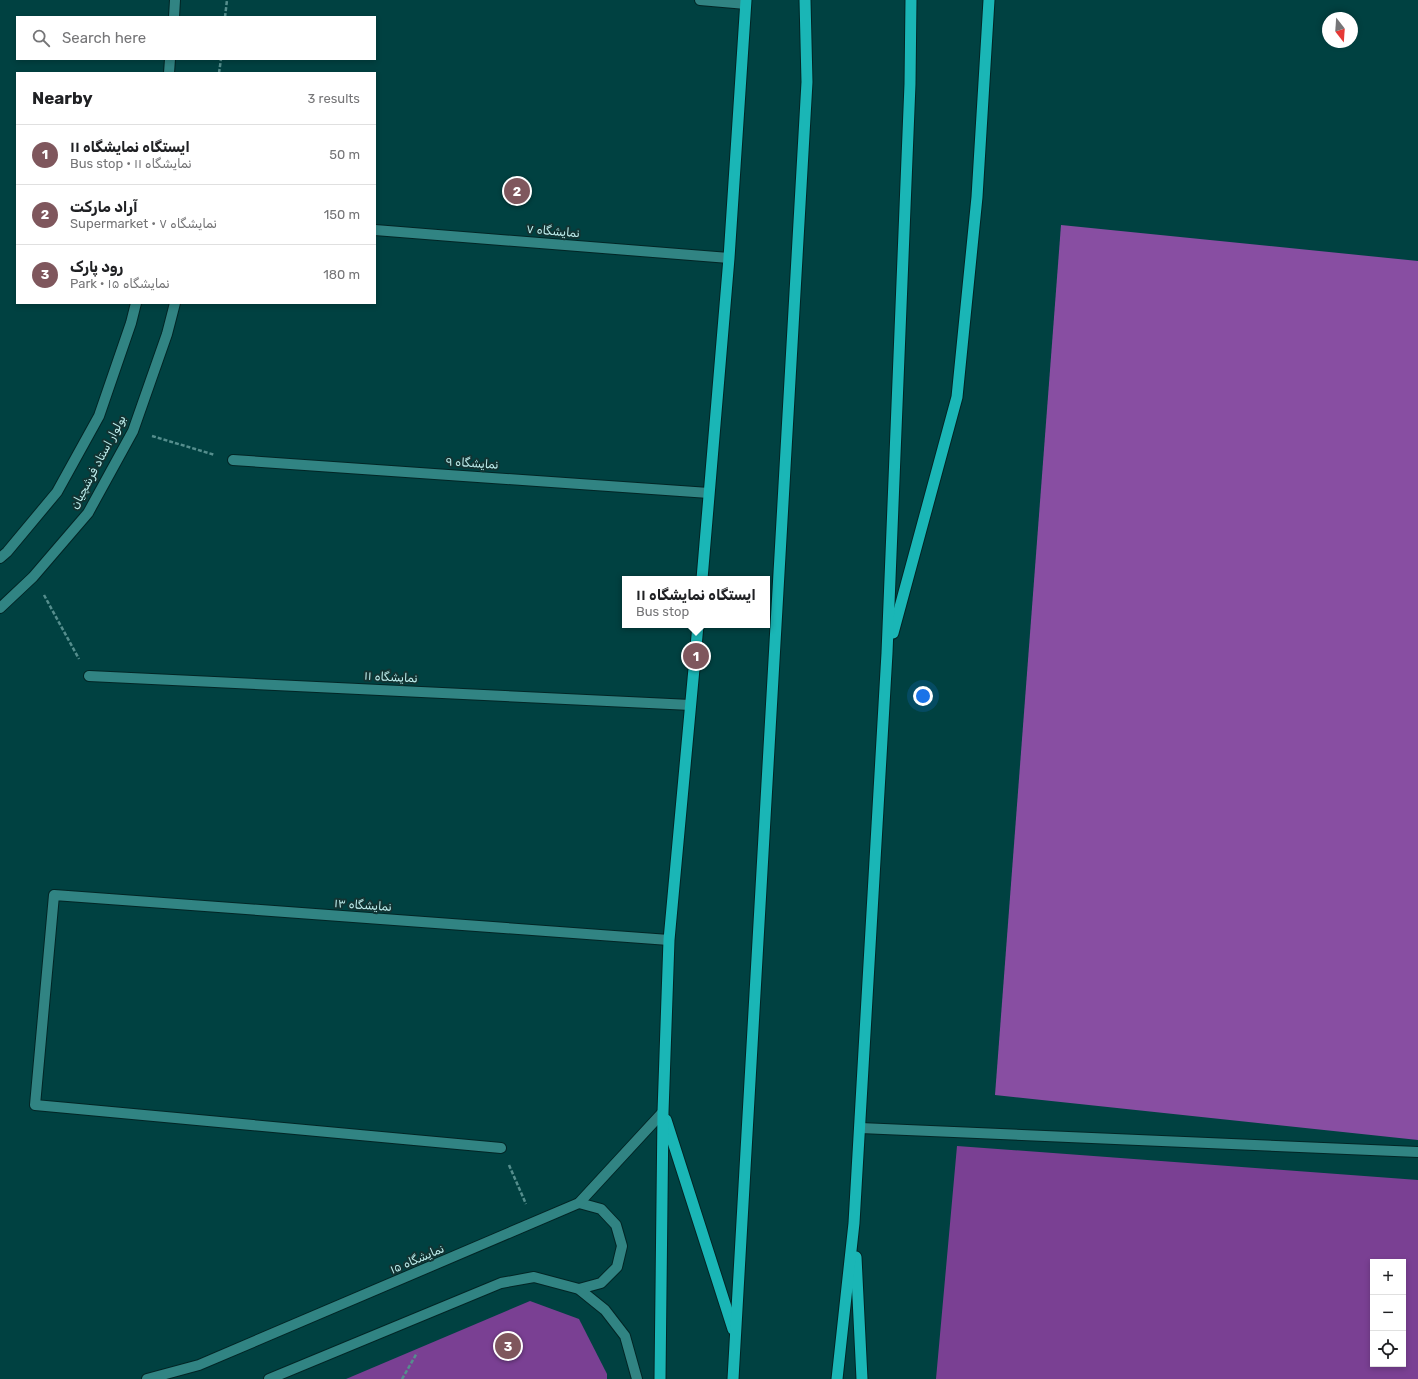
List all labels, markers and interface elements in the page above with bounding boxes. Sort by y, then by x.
north arrow [1322,12,1358,48]
search box [16,16,376,60]
icon: search [30,27,52,49]
text: Search here [62,29,146,47]
text: Nearby [32,88,93,108]
text: 3 results [308,91,360,106]
text: ایستگاه نمایشگاه ۱۱ [70,138,190,156]
text: 1 [42,147,48,162]
text: 50 m [329,147,360,162]
text: Bus stop · نمایشگاه ۱۱ [70,156,192,171]
pin: 2 [504,176,530,206]
text: آراد مارکت [70,198,138,216]
text: 2 [41,207,49,222]
text: 150 m [324,207,360,222]
text: Supermarket · نمایشگاه ۷ [70,216,217,231]
street label: نمایشگاه ۷ [526,222,580,240]
text: رود پارک [70,258,123,276]
text: 3 [41,267,49,282]
text: 180 m [323,267,360,282]
text: Park · نمایشگاه ۱۵ [70,276,170,291]
street label: بولوار استاد فرشچیان [67,413,130,512]
street label: نمایشگاه ۹ [445,454,499,472]
popup [622,576,770,628]
text: ایستگاه نمایشگاه ۱۱ [636,586,756,604]
text: Bus stop [636,604,689,619]
pin: 1 [683,641,709,671]
street label: نمایشگاه ۱۱ [364,669,418,685]
your location [913,686,933,706]
street label: نمایشگاه ۱۳ [334,896,392,914]
street label: نمایشگاه ۱۵ [388,1241,446,1277]
map controls [1370,1259,1406,1367]
button: + [1370,1259,1406,1295]
button: − [1370,1295,1406,1331]
pin: 3 [495,1331,521,1361]
button: locate [1370,1331,1406,1367]

